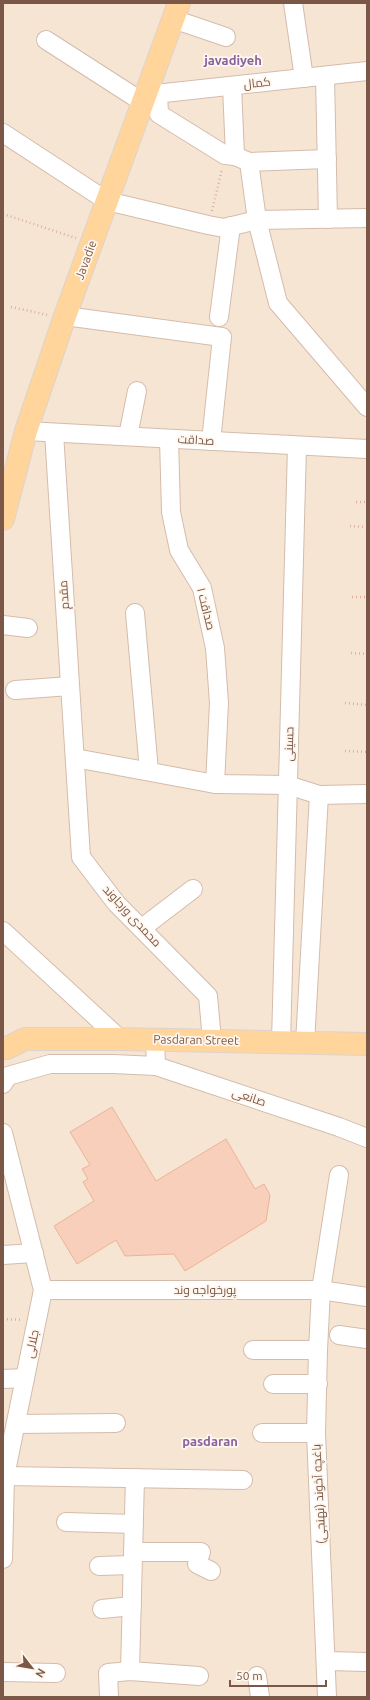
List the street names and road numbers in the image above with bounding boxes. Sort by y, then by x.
street label: کمال [243,75,271,91]
street label: Javadie [72,239,99,281]
street label: صداقت [177,432,215,447]
street label: مقدم [56,580,73,610]
street label: صداقت ۱ [195,586,218,631]
street label: حسینی [281,726,297,762]
street label: محمدی ورجاوند [100,882,164,950]
street label: Pasdaran Street [153,1032,239,1047]
street label: صانعی [230,1085,268,1109]
street label: پورخواجه وند [174,1283,237,1299]
street label: جلالی [22,1329,42,1359]
street label: باغچه آخوند (نهنجی) [309,1444,331,1544]

